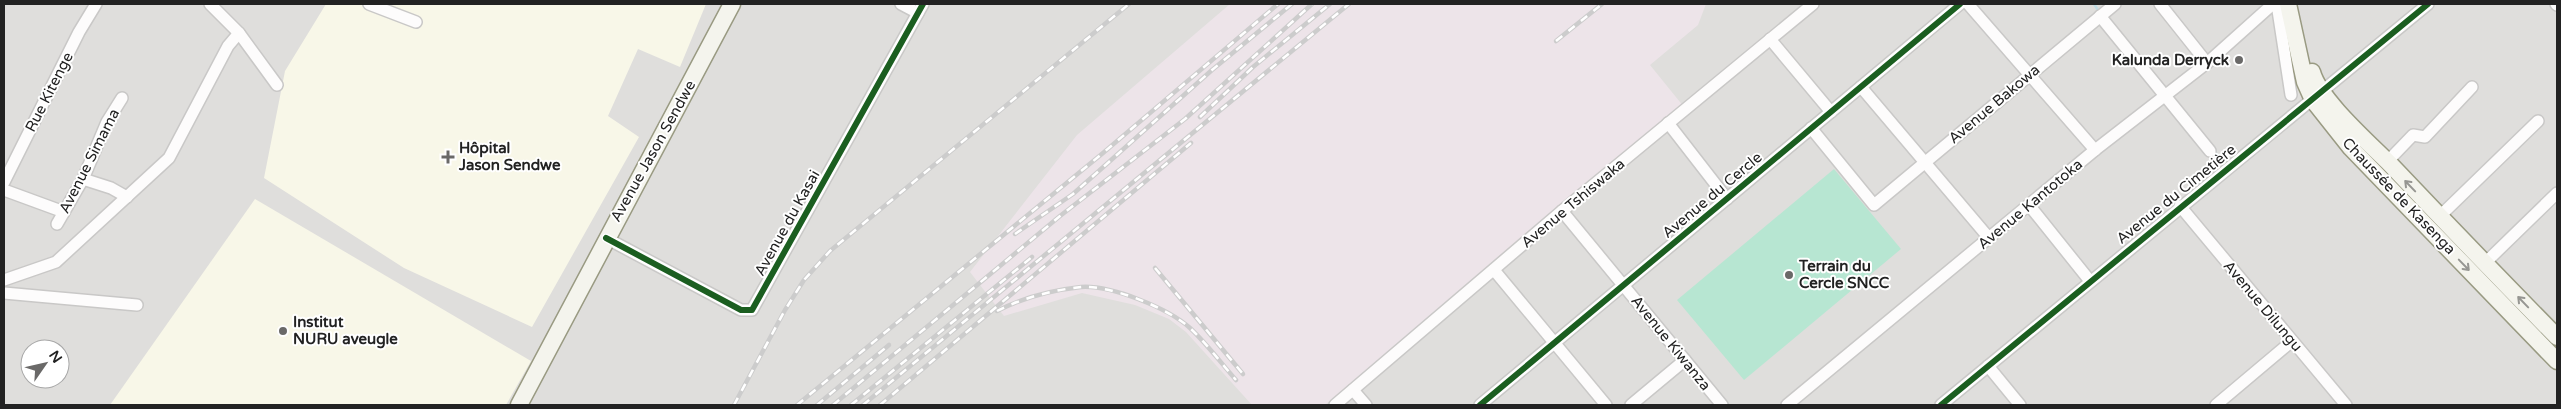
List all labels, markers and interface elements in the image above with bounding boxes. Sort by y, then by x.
street label: Rue Kitenge [21,49,77,135]
place label: Kalunda Derryck [2112,51,2229,70]
marker: Kalunda Derryck [2233,54,2245,66]
street label: Avenue Bakowa [1945,61,2043,147]
street label: Avenue Jason Sendwe [607,77,699,225]
street label: Avenue Simama [55,106,123,216]
street label: Chaussée de Kasenga [2339,134,2459,258]
place label: Hôpital Jason Sendwe [458,139,561,174]
street label: Avenue du Cimetière [2113,140,2239,248]
street label: Avenue du Cercle [1659,148,1765,242]
marker: Hôpital Jason Sendwe [441,150,455,164]
street label: Avenue Tshiswaka [1518,154,1628,252]
street label: Avenue Kantotoka [1974,155,2086,253]
street label: Avenue du Kasai [751,167,823,279]
one-way arrow [2404,179,2416,192]
place label: Terrain du Cercle SNCC [1798,257,1890,292]
street label: Avenue Dilungu [2220,257,2306,355]
one-way arrow [2458,258,2470,271]
marker: Terrain du Cercle SNCC [1783,269,1795,281]
street label: Avenue Kiwanza [1627,292,1715,394]
one-way arrow [2517,296,2529,308]
place label: Institut NURU aveugle [293,313,398,349]
marker: Institut NURU aveugle [277,325,289,337]
north arrow [20,339,70,389]
text: N [45,348,66,366]

